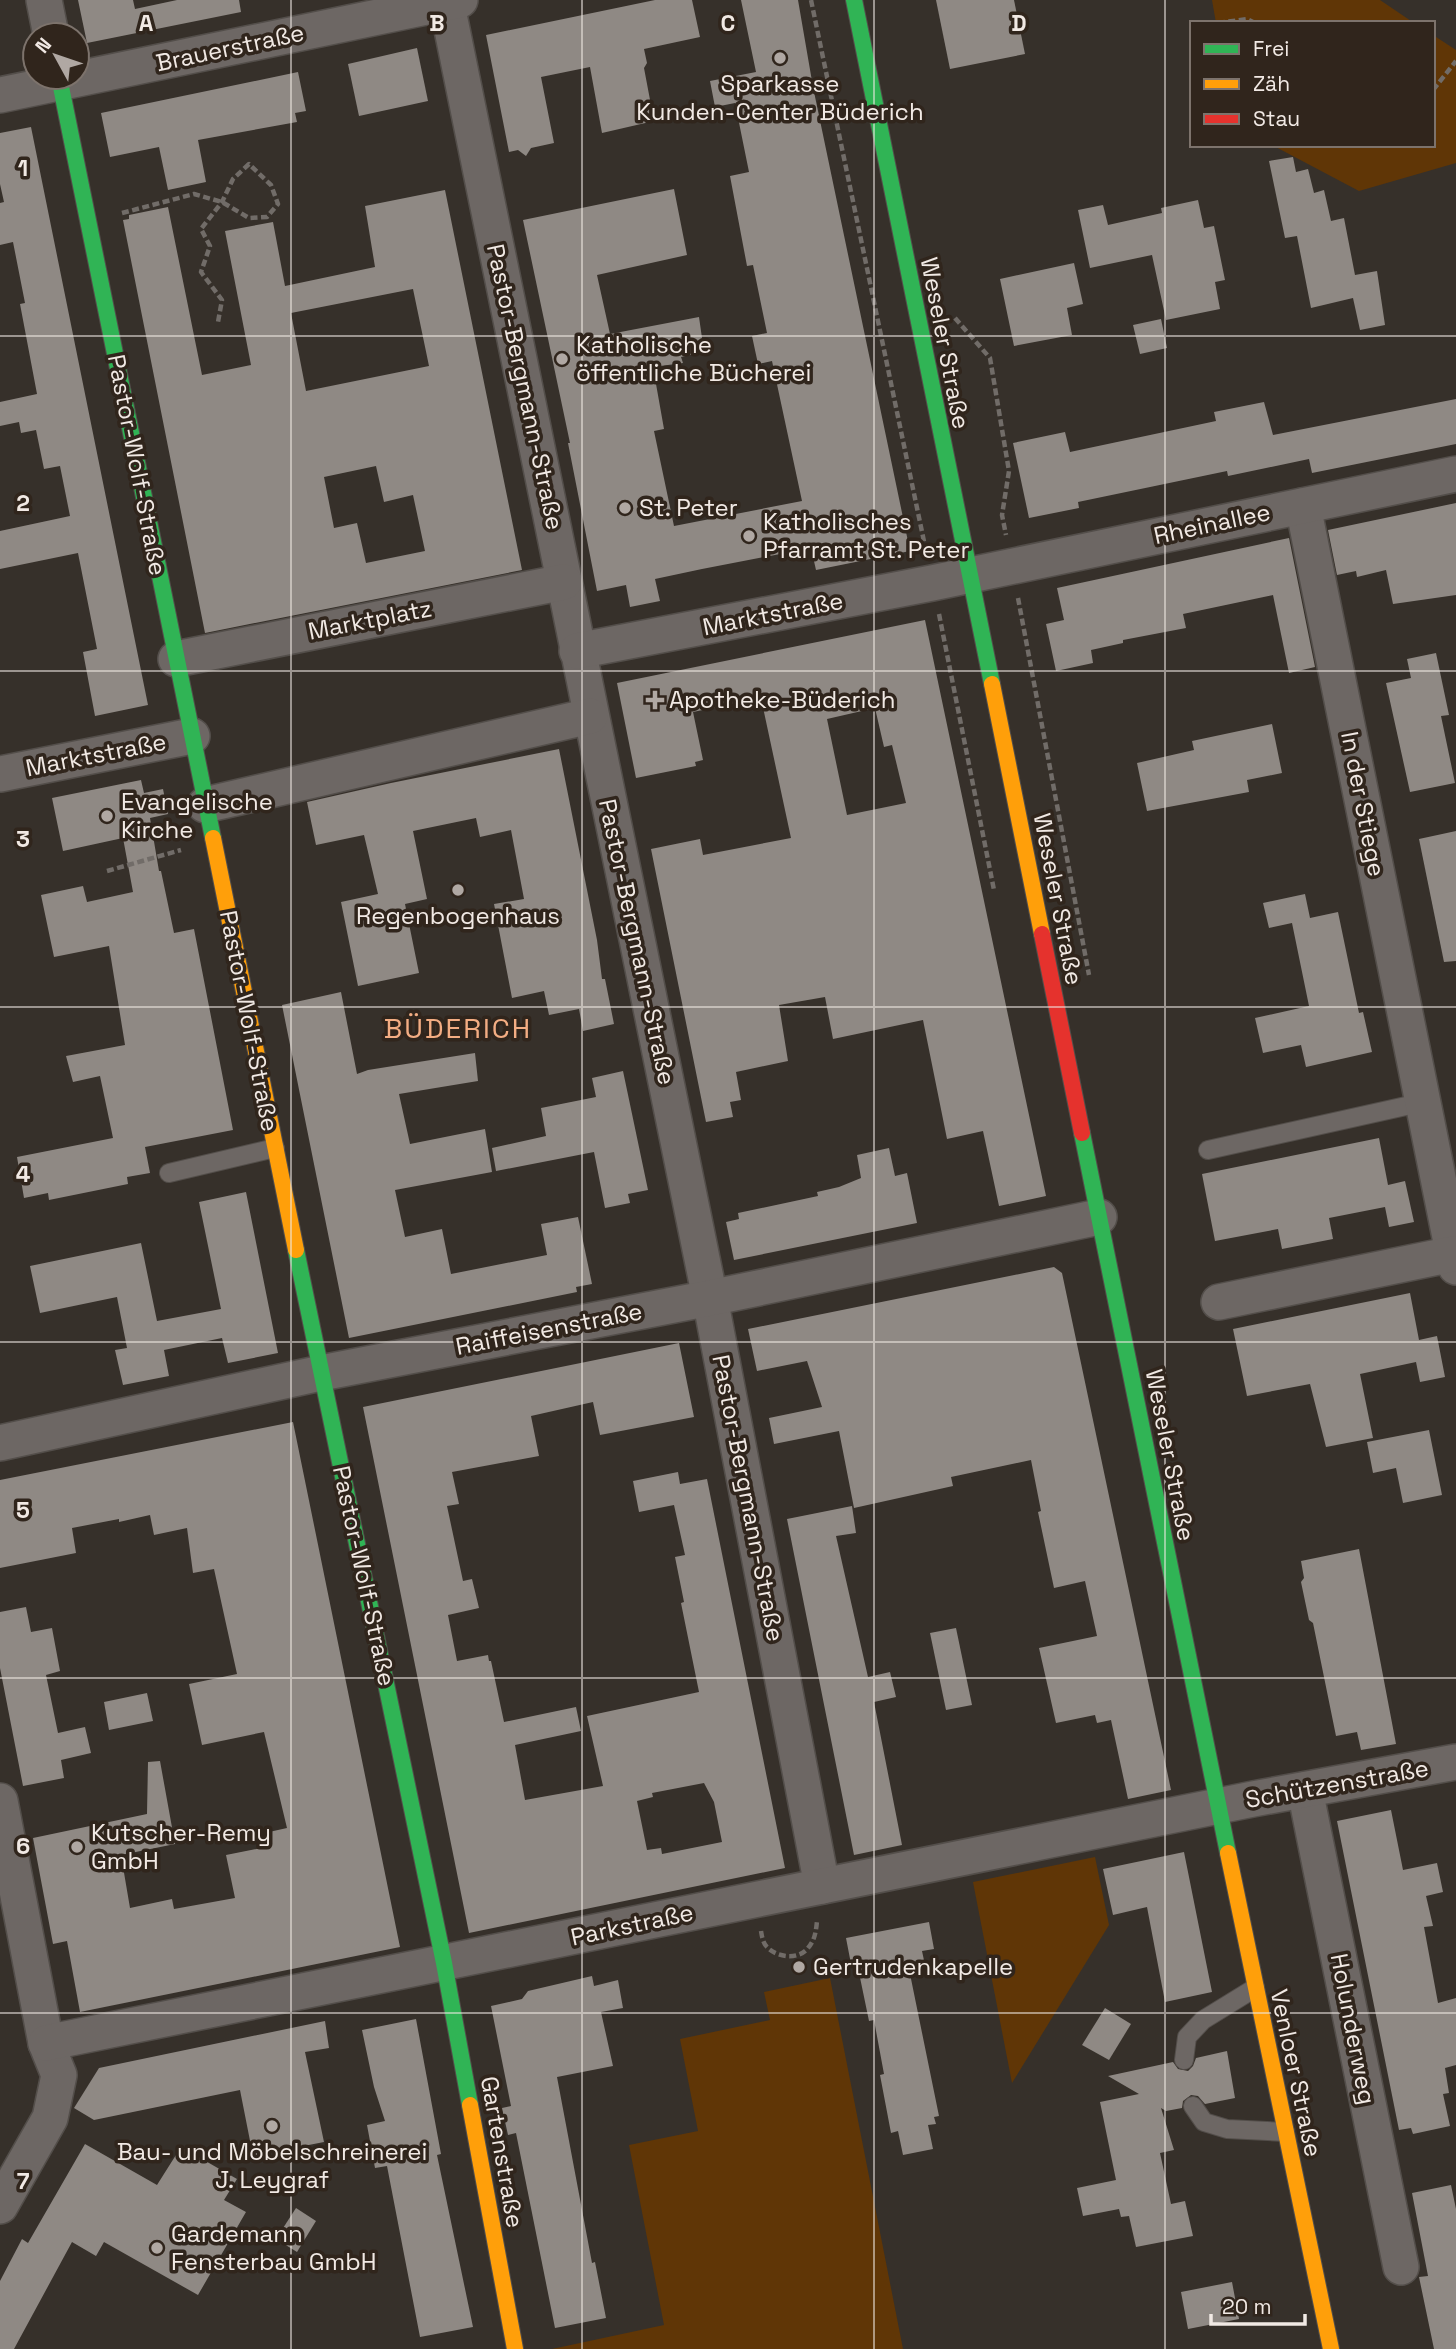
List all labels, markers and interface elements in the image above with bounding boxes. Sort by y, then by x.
text: A [139,8,154,38]
text: B [429,8,445,38]
text: C [721,8,735,38]
text: D [1011,8,1027,38]
street label: Brauerstraße [153,17,307,78]
north arrow [21,21,91,91]
legend [1190,21,1435,147]
text: N [30,32,57,58]
text: Frei [1253,35,1289,62]
marker: Sparkasse Kunden-Center Büderich [772,50,788,66]
place label: Sparkasse Kunden-Center Büderich [636,68,924,127]
text: Zäh [1253,70,1290,97]
text: Stau [1253,105,1300,132]
text: 1 [18,153,28,183]
street label: Pastor-Bergmann-Straße [480,241,571,533]
street label: Weseler Straße [914,254,977,432]
place label: Katholische öffentliche Bücherei [576,329,811,388]
marker: Katholische öffentliche Bücherei [554,351,570,367]
street label: Pastor-Wolf-Straße [101,352,174,578]
text: 2 [16,488,30,518]
place label: St. Peter [639,492,738,523]
street label: Rheinallee [1151,496,1273,551]
marker: St. Peter [617,500,633,516]
place label: Katholisches Pfarramt St. Peter [763,506,969,565]
marker: Katholisches Pfarramt St. Peter [741,528,757,544]
street label: Marktstraße [700,585,846,642]
street label: Marktplatz [305,592,434,647]
place label: Apotheke-Büderich [669,684,896,715]
marker: Apotheke-Büderich [647,692,663,708]
street label: Marktstraße [23,726,169,783]
street label: In der Stiege [1334,729,1393,879]
place label: Evangelische Kirche [121,786,273,845]
street label: Pastor-Bergmann-Straße [592,796,683,1088]
marker: Evangelische Kirche [99,808,115,824]
street label: Weseler Straße [1027,810,1090,988]
text: 3 [16,824,30,854]
marker: Regenbogenhaus [450,882,466,898]
place label: Regenbogenhaus [356,900,560,931]
street label: Pastor-Wolf-Straße [213,908,286,1134]
district label: BÜDERICH [384,1010,532,1046]
text: 4 [16,1159,31,1189]
street label: Raiffeisenstraße [453,1295,645,1362]
street label: Pastor-Bergmann-Straße [705,1352,792,1644]
street label: Weseler Straße [1139,1366,1202,1544]
street label: Pastor-Wolf-Straße [326,1463,403,1689]
text: 5 [16,1495,30,1525]
street label: Schützenstraße [1243,1752,1431,1815]
place label: Kutscher-Remy GmbH [91,1817,271,1876]
text: 6 [16,1831,30,1861]
marker: Kutscher-Remy GmbH [69,1839,85,1855]
street label: Parkstraße [568,1896,696,1953]
place label: Gertrudenkapelle [813,1951,1013,1982]
street label: Holunderweg [1324,1951,1383,2107]
marker: Gertrudenkapelle [791,1959,807,1975]
street label: Venloer Straße [1264,1986,1329,2159]
street label: Gartenstraße [474,2074,531,2230]
marker: Bau- und Möbelschreinerei J. Leygraf [264,2118,280,2134]
place label: Bau- und Möbelschreinerei J. Leygraf [117,2136,427,2195]
text: 7 [17,2166,30,2196]
place label: Gardemann Fensterbau GmbH [171,2218,376,2277]
marker: Gardemann Fensterbau GmbH [149,2240,165,2256]
scale bar [1211,2282,1306,2326]
text: 20 m [1222,2293,1272,2320]

